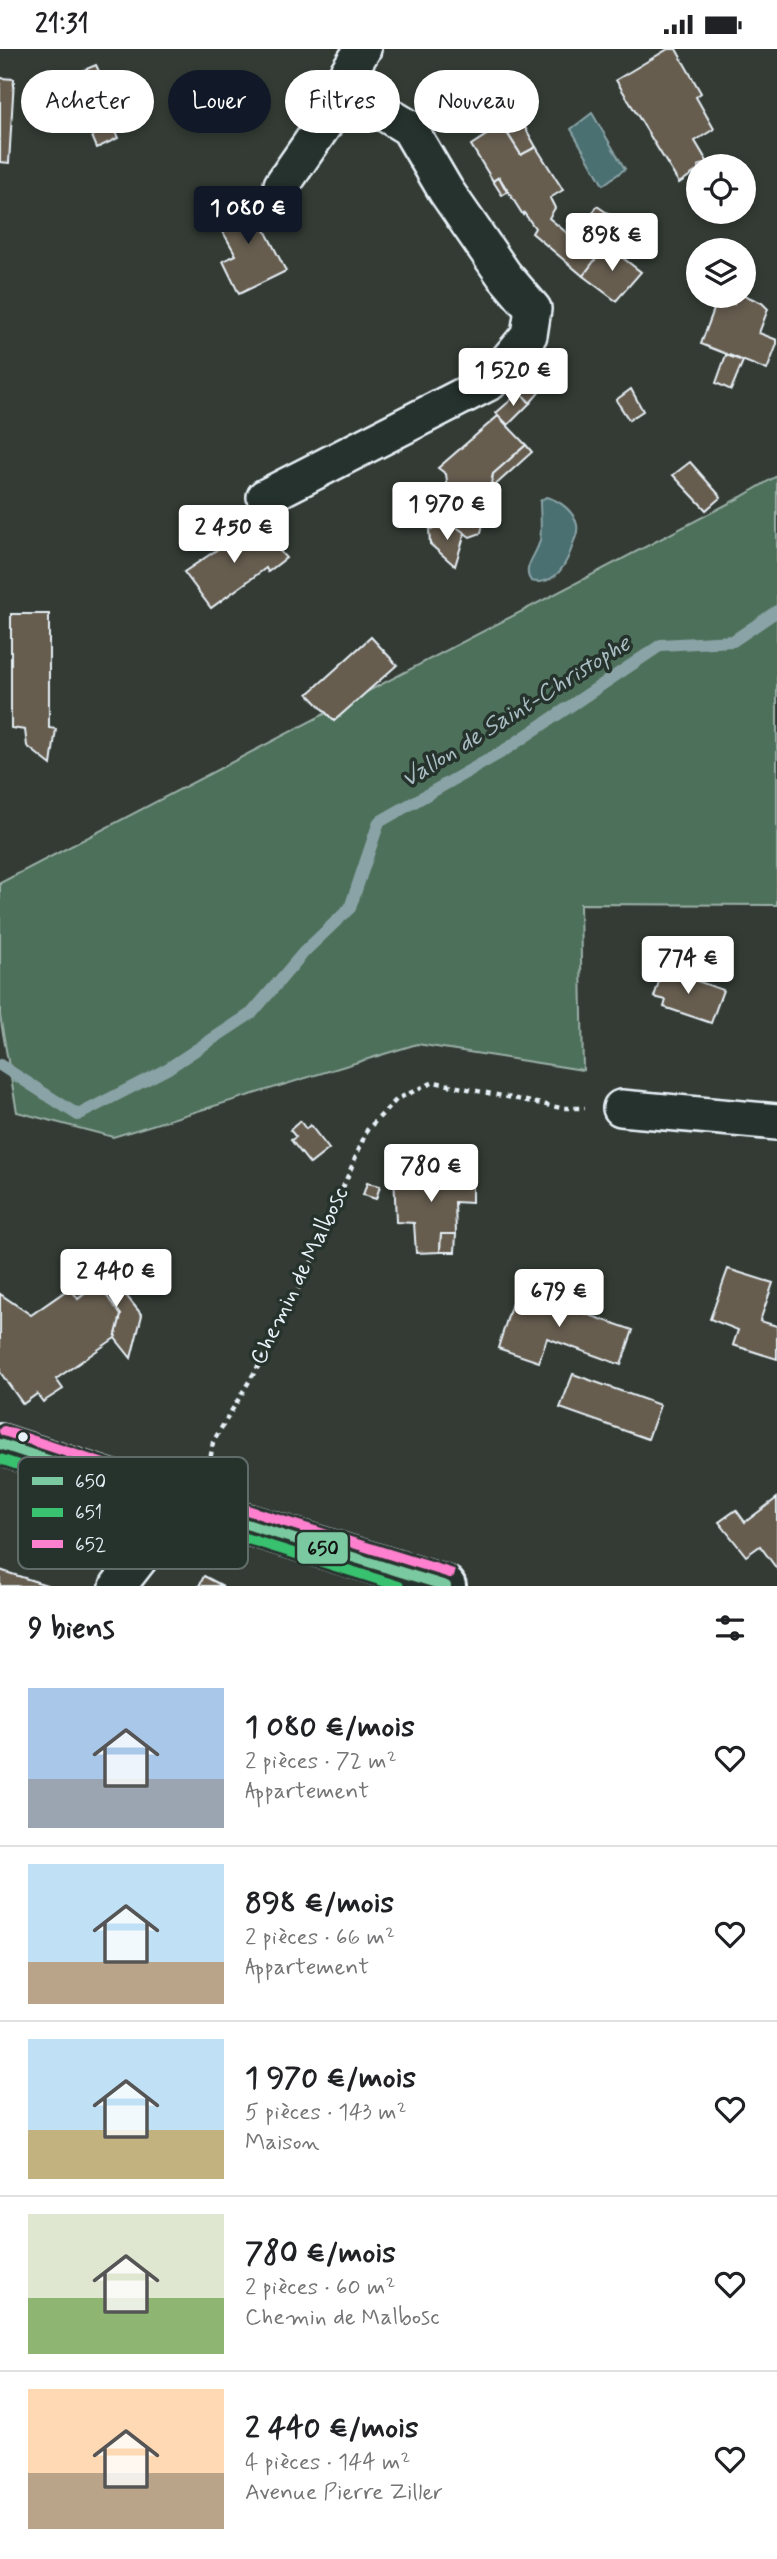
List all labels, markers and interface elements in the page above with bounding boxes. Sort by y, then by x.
text: 21:31 [35,8,89,42]
chip: Acheter [21,70,154,133]
chip: Louer [168,70,271,133]
chip: Filtres [285,70,400,133]
chip: Nouveau [414,70,539,133]
map controls [686,154,756,308]
button: locate [686,154,756,224]
pin: 1 080 € [183,187,313,246]
text: 1 080 € [210,194,286,224]
pin: 898 € [563,213,661,273]
text: 898 € [582,221,642,251]
button: layers [686,238,756,308]
pin: 1 520 € [448,349,578,408]
text: 1 520 € [475,356,551,386]
pin: 1 970 € [382,483,512,542]
text: 1 970 € [408,490,486,520]
pin: 2 450 € [169,505,299,565]
text: 2 450 € [195,513,273,543]
water label: Vallon de Saint-Christophe [396,628,637,795]
pin: 774 € [639,937,737,996]
text: 774 € [658,944,718,974]
pin: 780 € [382,1145,480,1204]
text: 780 € [400,1152,462,1182]
street label: Chemin de Malbosc [244,1182,356,1370]
pin: 2 440 € [51,1249,181,1309]
text: 2 440 € [76,1257,156,1287]
pin: 679 € [510,1269,608,1329]
text: 679 € [531,1277,587,1307]
unlabelled marker [16,1430,30,1444]
legend [18,1457,248,1569]
text: 650 [75,1470,106,1495]
text: 651 [75,1501,102,1526]
line badge: 650 [296,1531,349,1565]
text: 652 [75,1533,106,1558]
text: 650 [307,1537,339,1562]
text: 9 biens [28,1609,115,1648]
icon: filters [711,1609,749,1647]
text: 1 080 €/mois [245,1708,415,1747]
icon: home [84,1716,168,1800]
icon: heart [711,1739,749,1777]
text: 2 pièces · 72 m² [245,1747,397,1777]
text: Appartement [245,1777,369,1807]
text: 898 €/mois [245,1884,394,1923]
icon: home [84,1892,168,1976]
icon: heart [711,1915,749,1953]
text: 2 pièces · 66 m² [245,1923,395,1953]
text: Appartement [245,1953,369,1983]
text: 1 970 €/mois [245,2059,416,2098]
icon: home [84,2067,168,2151]
icon: heart [711,2090,749,2128]
text: 5 pièces · 143 m² [245,2098,407,2128]
text: Maison [245,2128,320,2158]
text: 780 €/mois [245,2234,396,2273]
icon: home [84,2242,168,2326]
icon: heart [711,2265,749,2303]
text: 2 pièces · 60 m² [245,2273,395,2303]
text: Chemin de Malbosc [245,2303,440,2333]
text: 2 440 €/mois [245,2409,418,2448]
icon: home [84,2417,168,2501]
icon: heart [711,2440,749,2478]
text: 4 pièces · 144 m² [245,2448,410,2478]
text: Avenue Pierre Ziller [245,2478,443,2508]

